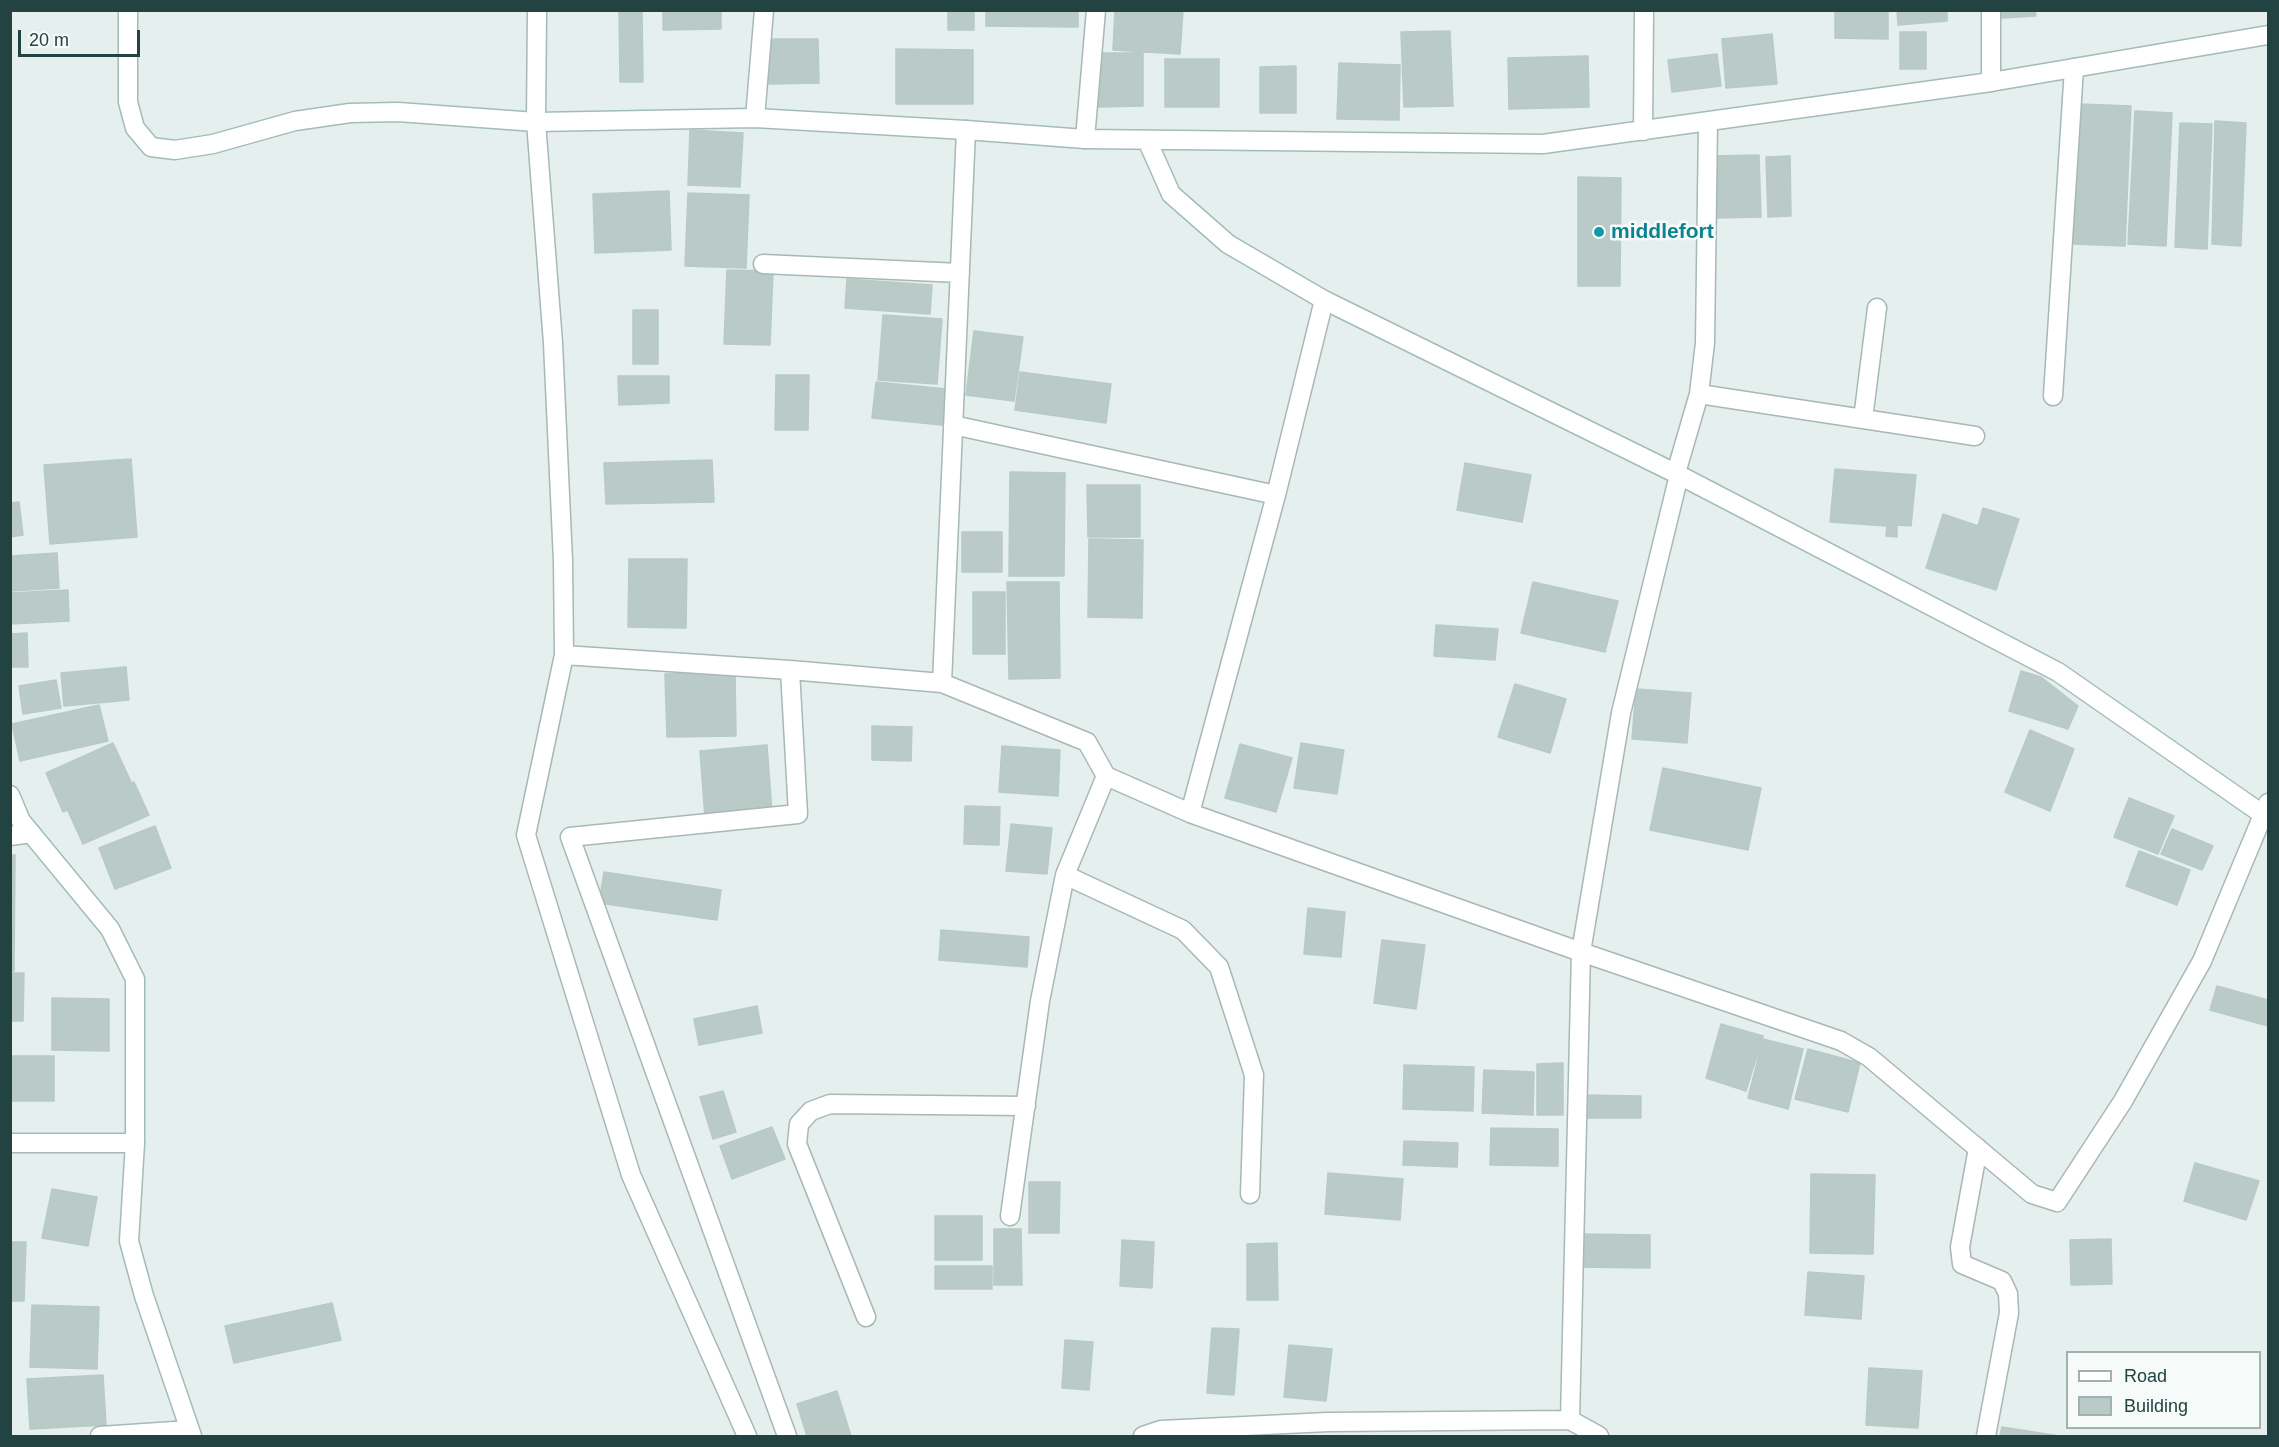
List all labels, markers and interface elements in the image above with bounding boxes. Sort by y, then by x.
scale bar [21,18,142,56]
text: 20 m [29,30,69,50]
place label: middlefort [1611,219,1714,245]
marker: middlefort [1592,225,1606,239]
legend [2066,1351,2261,1429]
text: Road [2124,1366,2167,1386]
text: Building [2124,1396,2188,1416]

